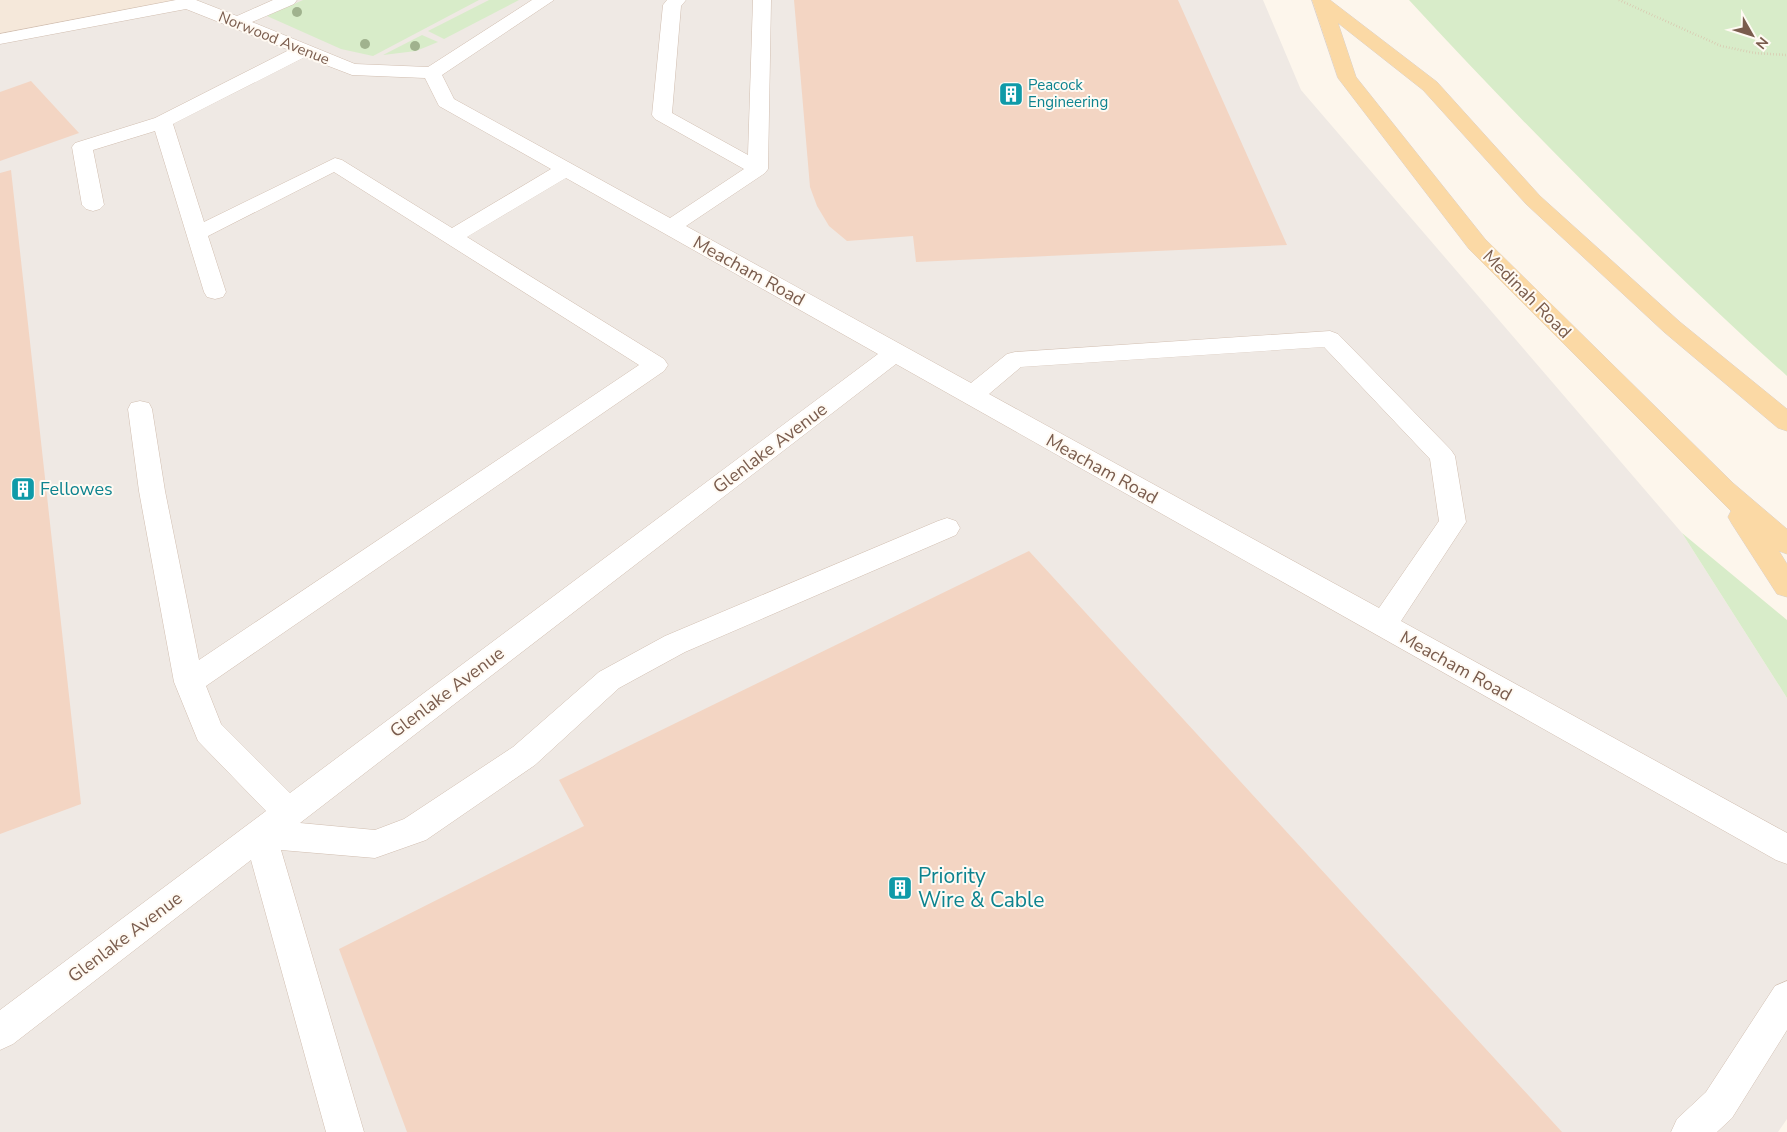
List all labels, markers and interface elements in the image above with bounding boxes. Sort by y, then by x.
street label: Norwood Avenue [215,7,333,69]
north arrow [1727,10,1777,60]
text: N [1751,33,1772,53]
place label: Peacock Engineering [1028,75,1108,112]
building icon: Peacock Engineering [998,81,1024,107]
street label: Meacham Road [689,230,809,312]
street label: Medinah Road [1477,244,1577,344]
street label: Glenlake Avenue [708,397,832,499]
street label: Meacham Road [1042,428,1162,510]
building icon: Fellowes [10,476,36,502]
place label: Fellowes [40,477,113,501]
street label: Meacham Road [1396,625,1516,707]
street label: Glenlake Avenue [385,641,509,743]
place label: Priority Wire & Cable [918,862,1044,914]
building icon: Priority Wire & Cable [887,875,913,901]
street label: Glenlake Avenue [63,886,187,988]

